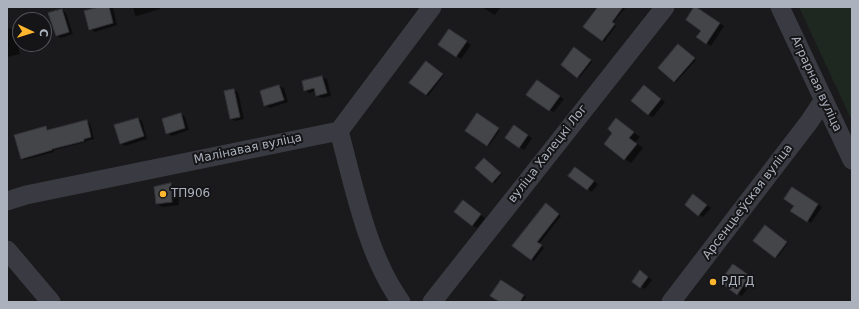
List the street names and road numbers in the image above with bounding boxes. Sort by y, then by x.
street label: Аграрная вуліца [787,34,845,134]
street label: вуліца Халецкі Лог [505,102,591,206]
street label: Малінавая вуліца [193,131,303,167]
street label: Арсенцьеўская вуліца [700,142,796,262]

